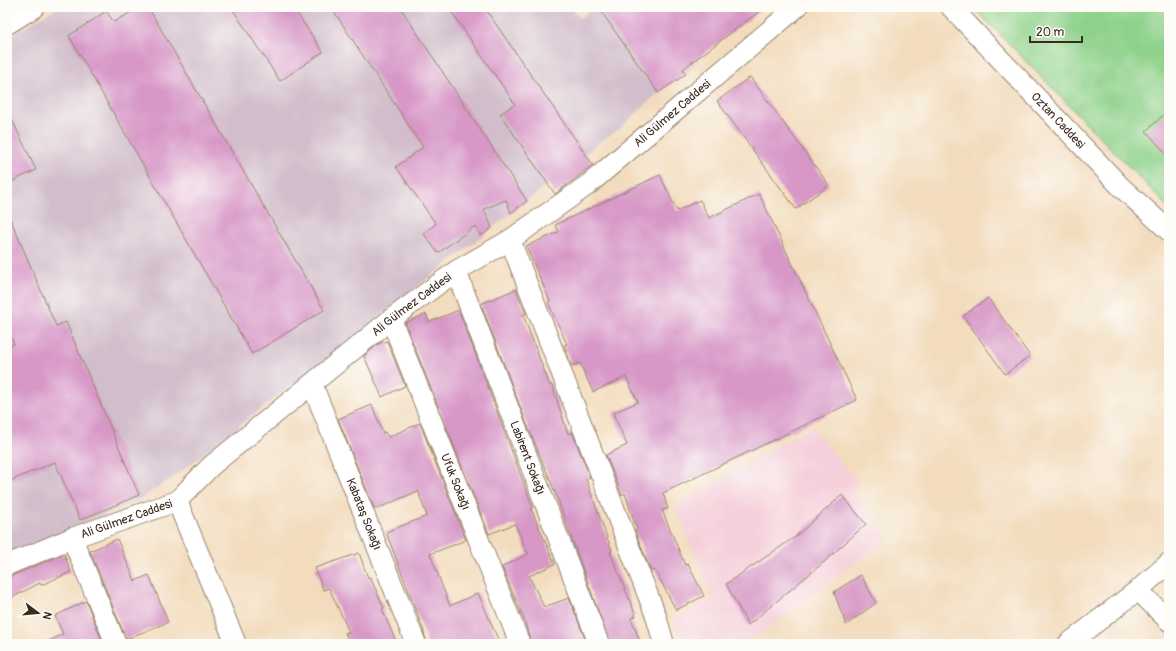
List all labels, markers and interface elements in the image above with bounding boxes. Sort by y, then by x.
scale bar [1030,18,1082,44]
text: 20 m [1036,25,1065,40]
street label: Ali Gülmez Caddesi [631,77,714,151]
street label: Oztan Caddesi [1028,90,1088,152]
street label: Ali Gülmez Caddesi [369,270,455,340]
street label: Labirent Sokağı [506,419,548,497]
street label: Ufuk Sokağı [437,451,473,512]
street label: Kabataş Sokağı [342,476,385,552]
street label: Ali Gülmez Caddesi [79,496,174,542]
north arrow [18,593,58,633]
text: N [40,610,54,622]

